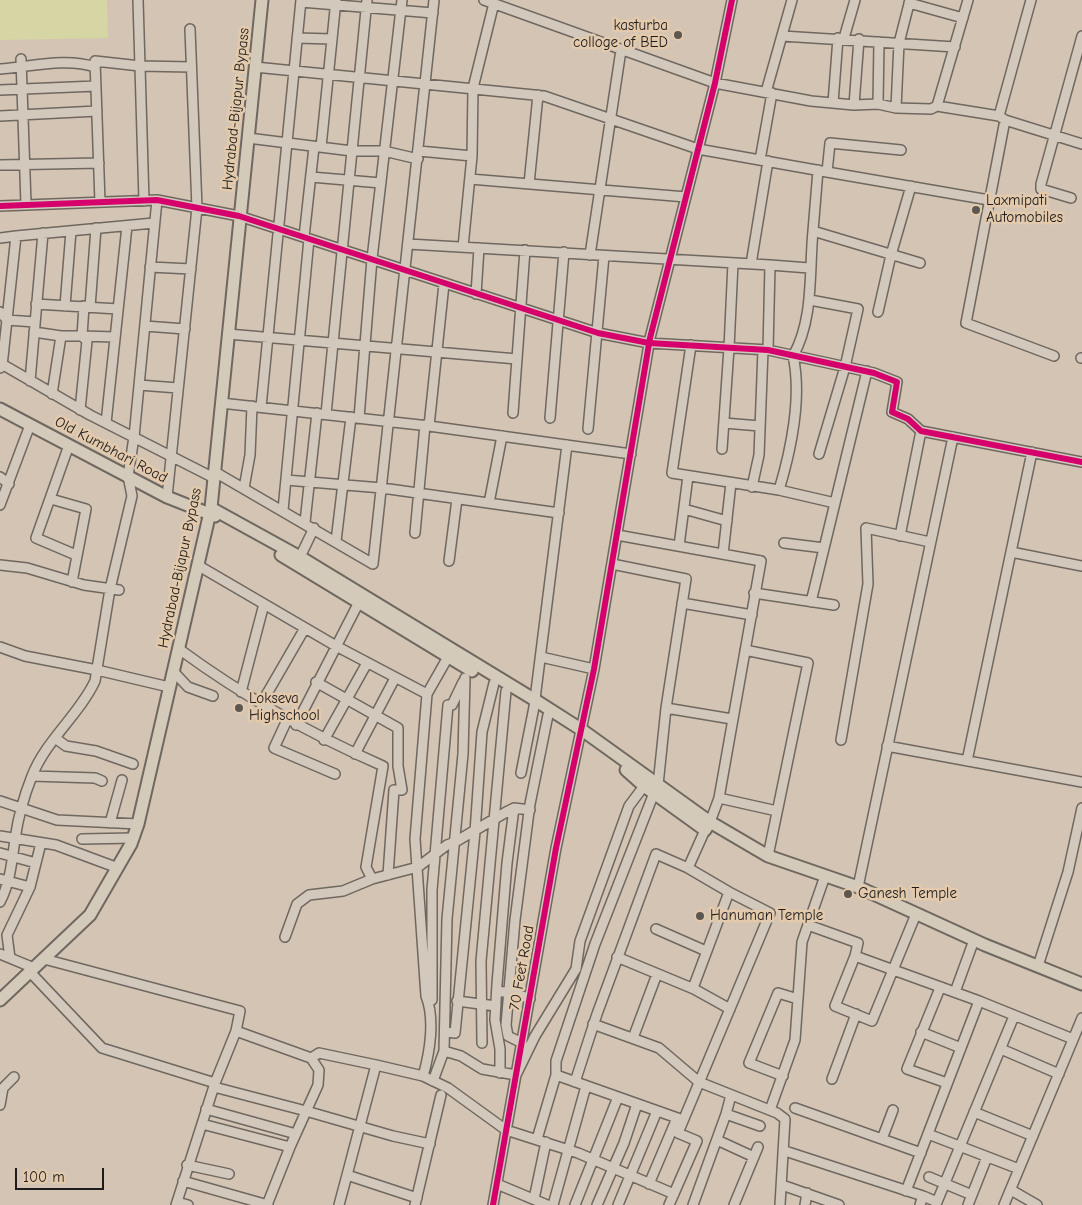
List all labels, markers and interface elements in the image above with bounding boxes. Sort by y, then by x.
place label: kasturba colloge of BED [573,17,668,52]
street label: Hydrabad-Bijapur Bypass [219,27,253,191]
marker: kasturba colloge of BED [672,29,684,41]
place label: Laxmipati Automobiles [986,192,1063,227]
marker: Laxmipati Automobiles [970,204,982,216]
street label: Old Kumbhari Road [52,413,170,487]
street label: Hydrabad-Bijapur Bypass [154,486,206,650]
place label: Lokseva Highschool [249,690,320,725]
marker: Lokseva Highschool [233,702,245,714]
place label: Ganesh Temple [858,885,957,903]
marker: Ganesh Temple [842,888,854,900]
place label: Hanuman Temple [710,907,823,925]
marker: Hanuman Temple [694,910,706,922]
street label: 70 Feet Road [506,924,538,1012]
scale bar [18,1158,106,1190]
text: 100 m [23,1168,65,1186]

